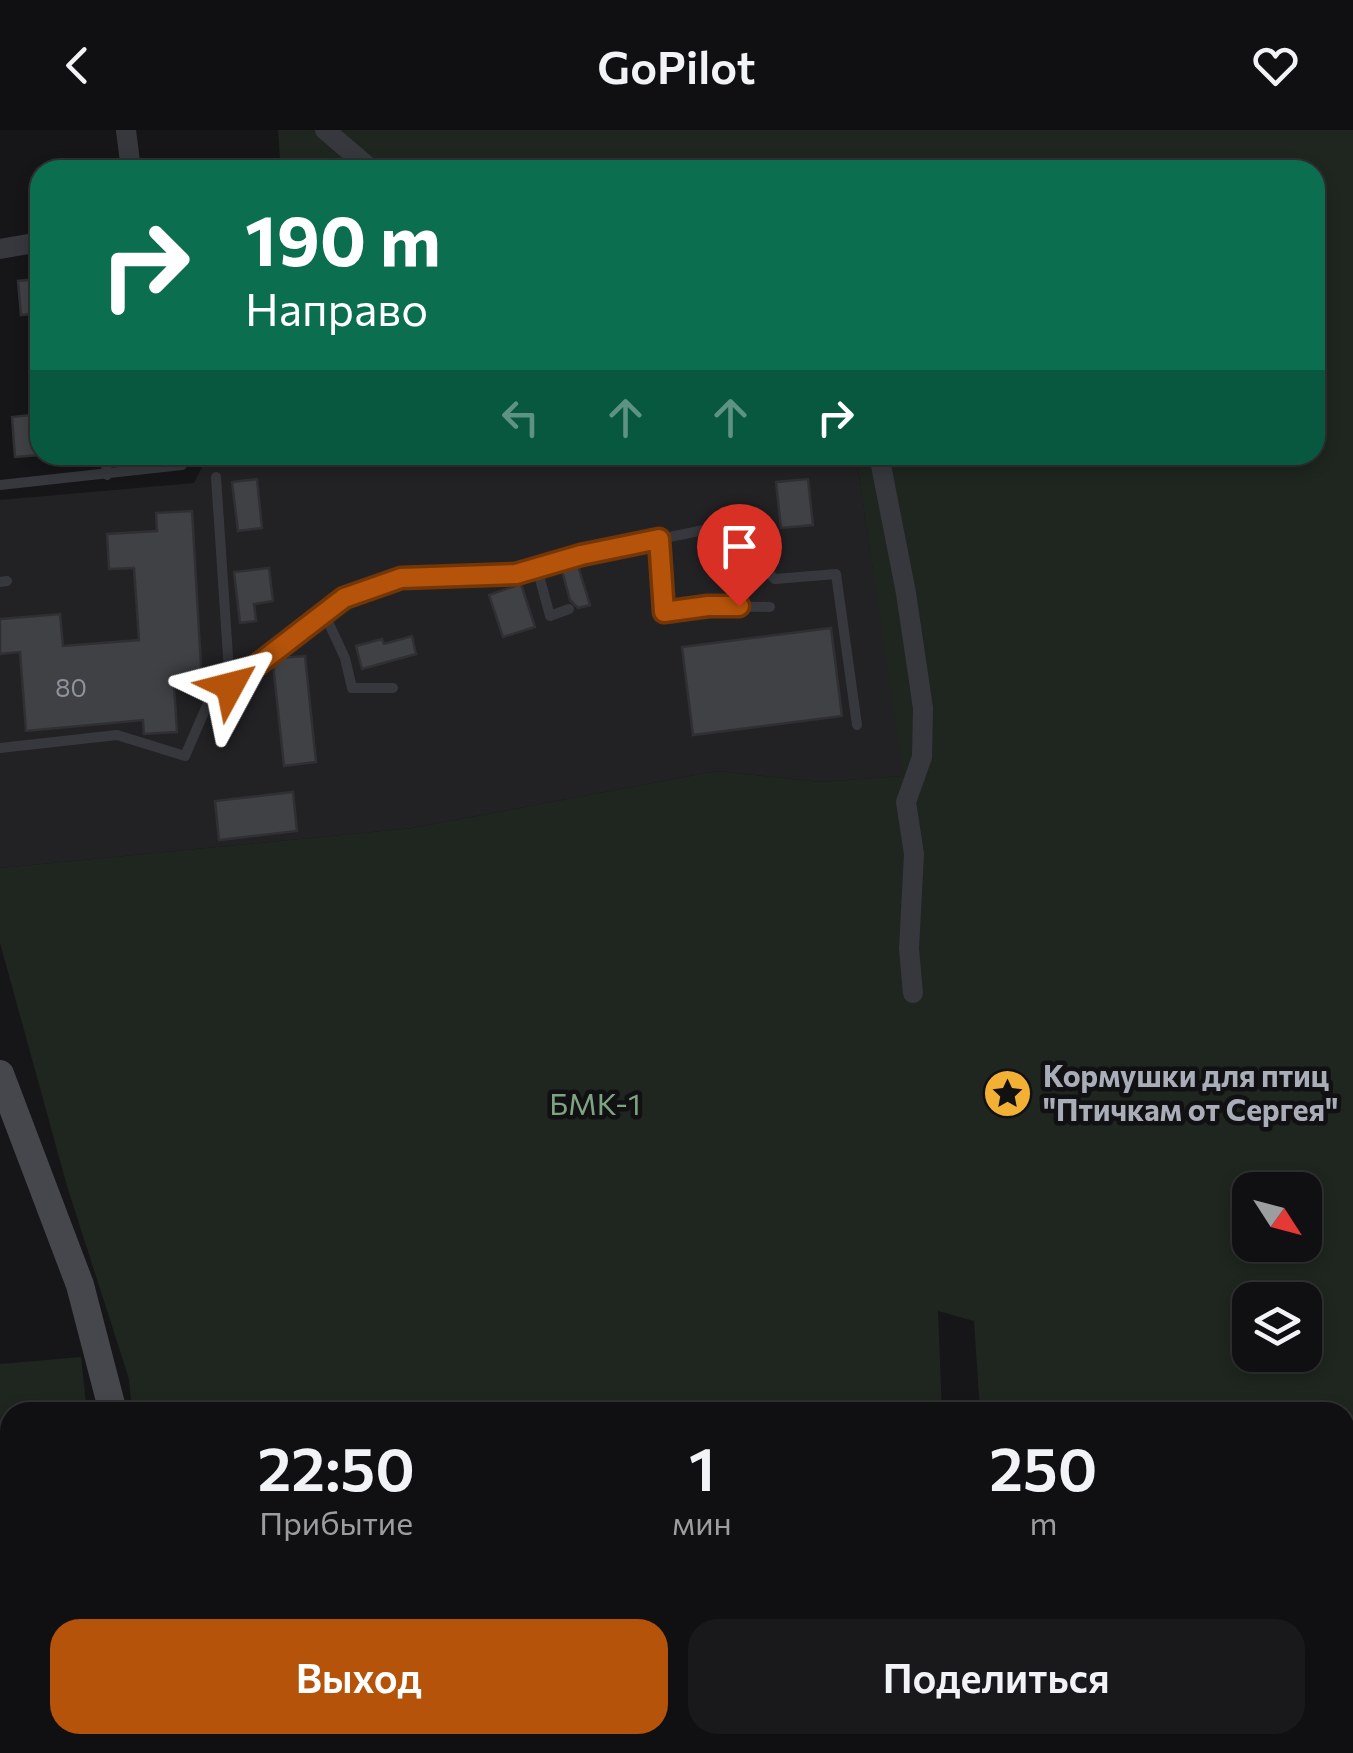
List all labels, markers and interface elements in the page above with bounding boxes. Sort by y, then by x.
icon: back [50,38,105,93]
text: GoPilot [597,38,756,93]
icon: heart [1248,38,1303,93]
text: 190 m [245,195,441,280]
icon: right [80,200,210,330]
text: Направо [245,280,428,335]
icon: left [493,390,548,445]
icon: ahead [598,390,653,445]
icon: ahead [703,390,758,445]
icon: right [808,390,863,445]
pin [697,504,782,607]
icon: arrive [712,519,767,574]
position arrow [178,634,282,738]
house number: 80 [55,672,87,702]
place label: Кормушки для птиц "Птичкам от Сергея" [1043,1056,1338,1127]
place icon: Кормушки для птиц "Птичкам от Сергея" [982,1068,1034,1120]
park label: БМК-1 [549,1084,641,1121]
north arrow [1232,1172,1322,1262]
map controls [1232,1172,1322,1372]
button: layers [1232,1282,1322,1372]
text: 22:50 [257,1430,415,1503]
text: 1 [689,1430,715,1503]
text: 250 [989,1430,1097,1503]
text: Прибытие [259,1502,413,1542]
text: мин [672,1502,732,1542]
text: m [1029,1502,1057,1542]
button: Выход [50,1619,668,1734]
button: Поделиться [688,1619,1305,1734]

